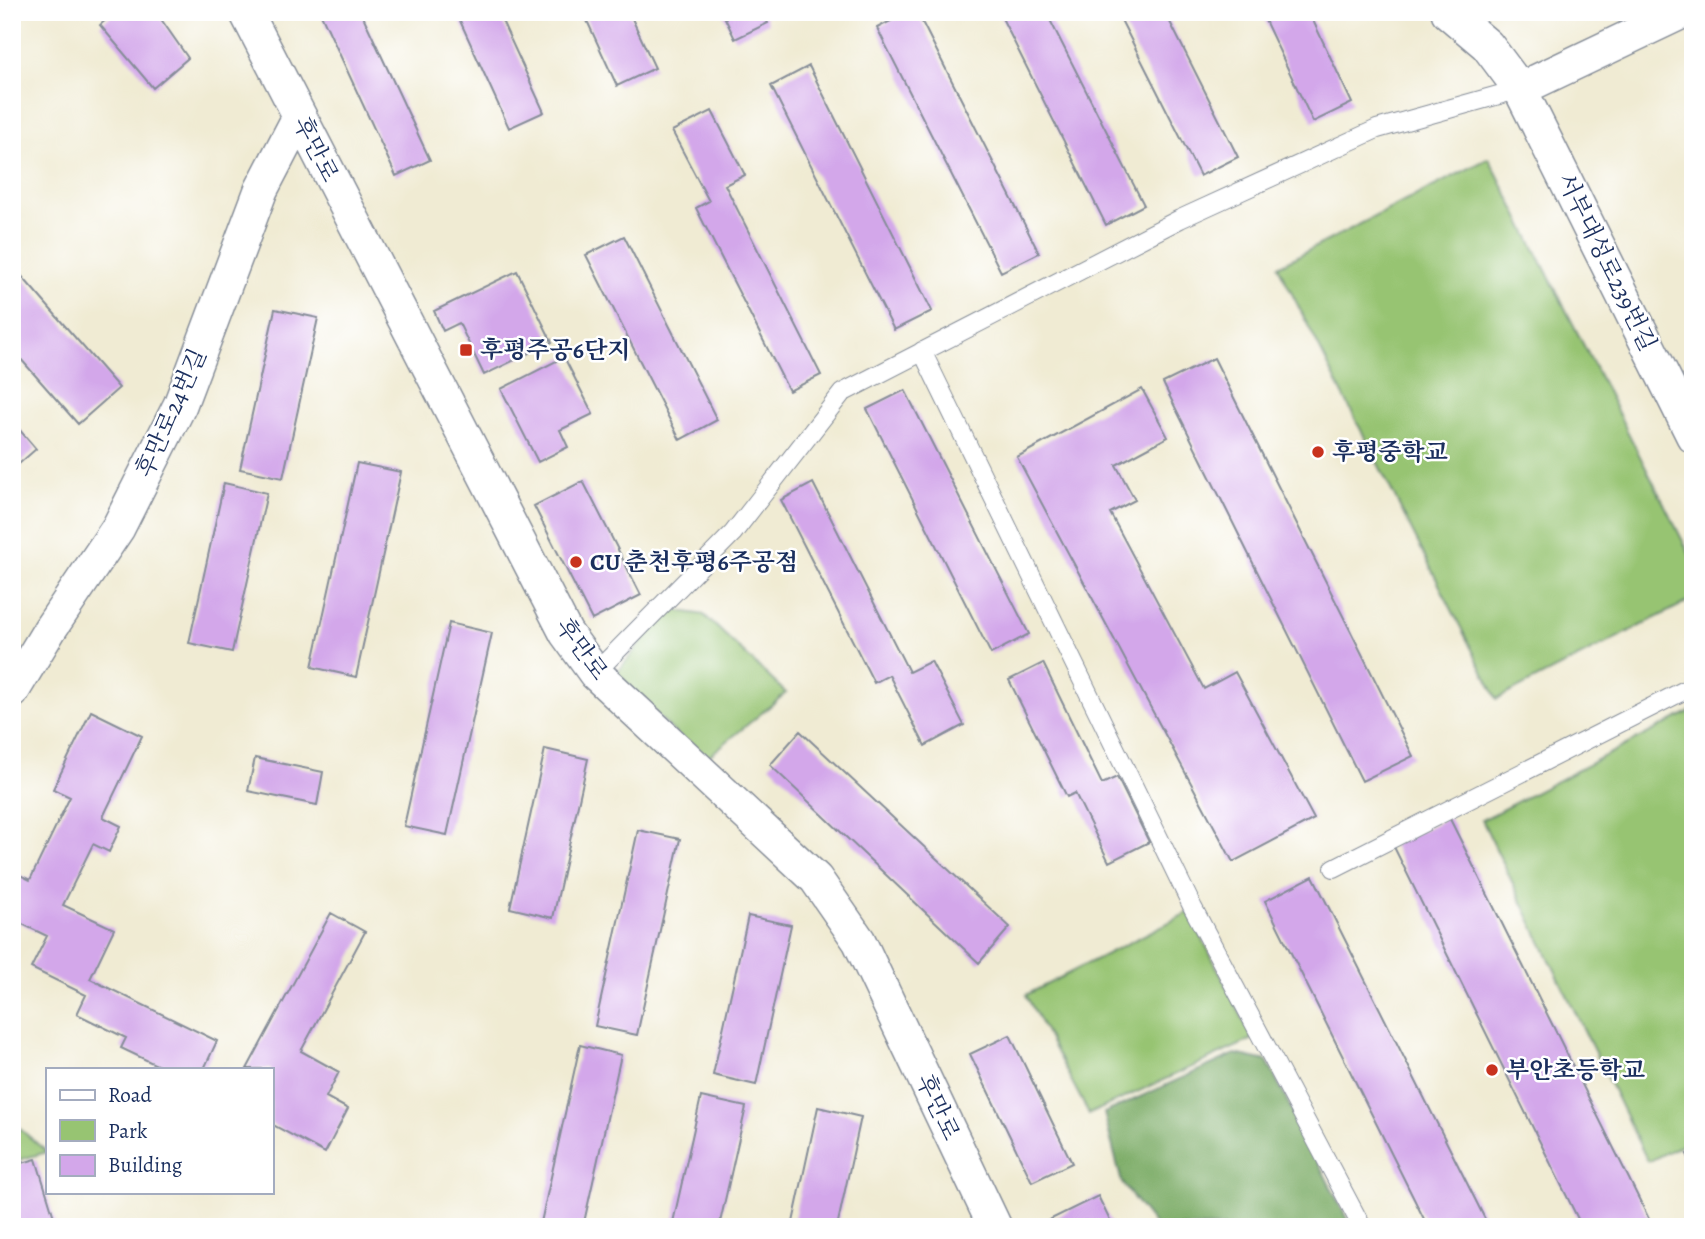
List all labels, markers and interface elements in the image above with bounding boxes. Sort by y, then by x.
street label: 후만로 [286,111,346,187]
street label: 서부대성로239번길 [1550,168,1664,356]
place label: 후평주공6단지 [480,334,630,366]
marker: 후평주공6단지 [458,342,474,358]
street label: 후만로24번길 [128,343,214,483]
place label: 후평중학교 [1332,436,1448,468]
marker: 후평중학교 [1310,444,1326,460]
place label: CU 춘천후평6주공점 [590,546,798,578]
marker: CU 춘천후평6주공점 [568,554,584,570]
street label: 후만로 [549,611,615,687]
place label: 부안초등학교 [1506,1054,1645,1086]
marker: 부안초등학교 [1484,1062,1500,1078]
legend [46,1068,273,1194]
street label: 후만로 [909,1069,967,1145]
text: Road [108,1081,152,1109]
text: Park [108,1117,148,1145]
text: Building [108,1151,183,1179]

